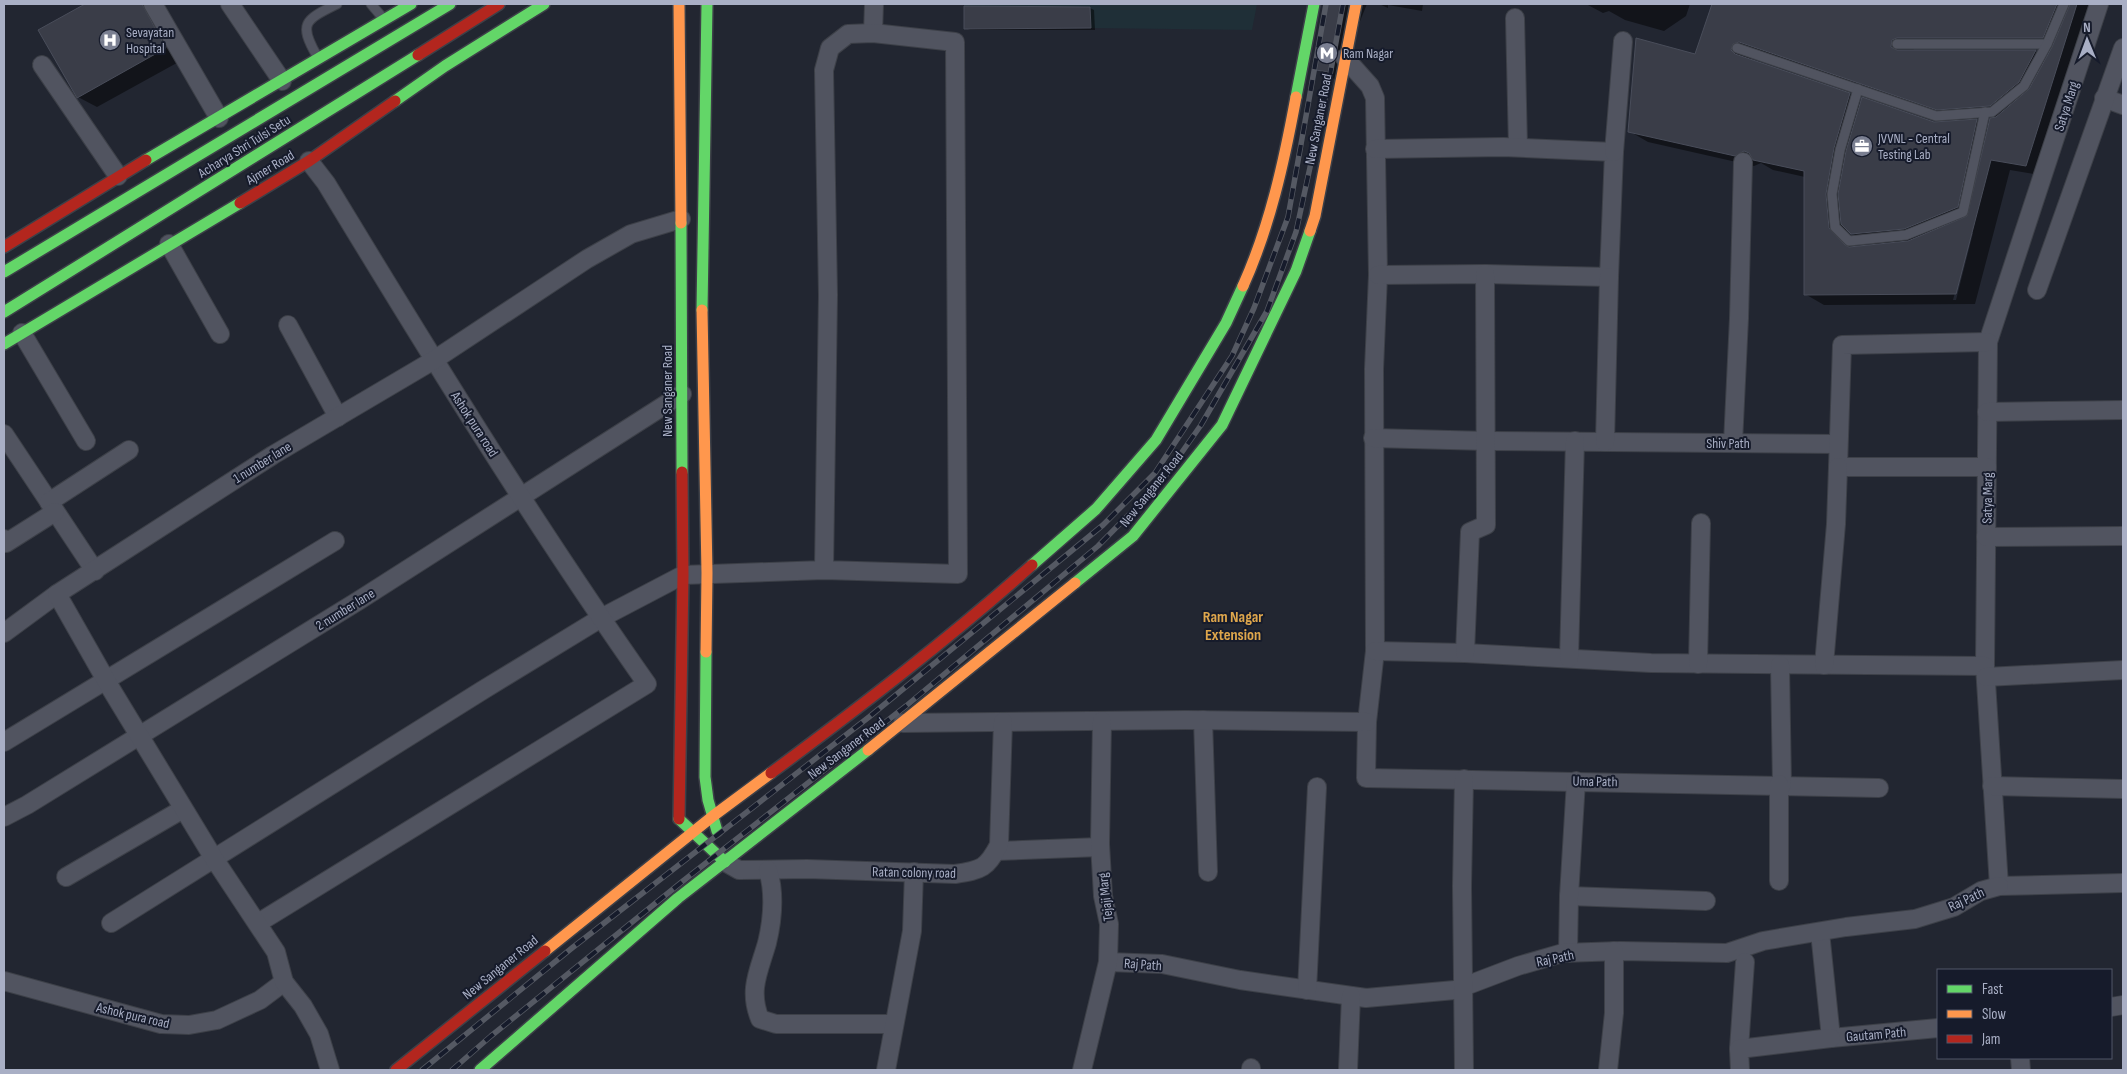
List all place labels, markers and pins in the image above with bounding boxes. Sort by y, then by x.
place label: Sevayatan Hospital [126,24,174,57]
hospital icon: Sevayatan Hospital [98,28,122,52]
metro station icon: Ram Nagar [1315,41,1339,65]
place label: Ram Nagar [1343,45,1393,62]
place label: JVVNL - Central Testing Lab [1877,130,1950,163]
office icon: JVVNL - Central Testing Lab [1850,134,1874,158]

